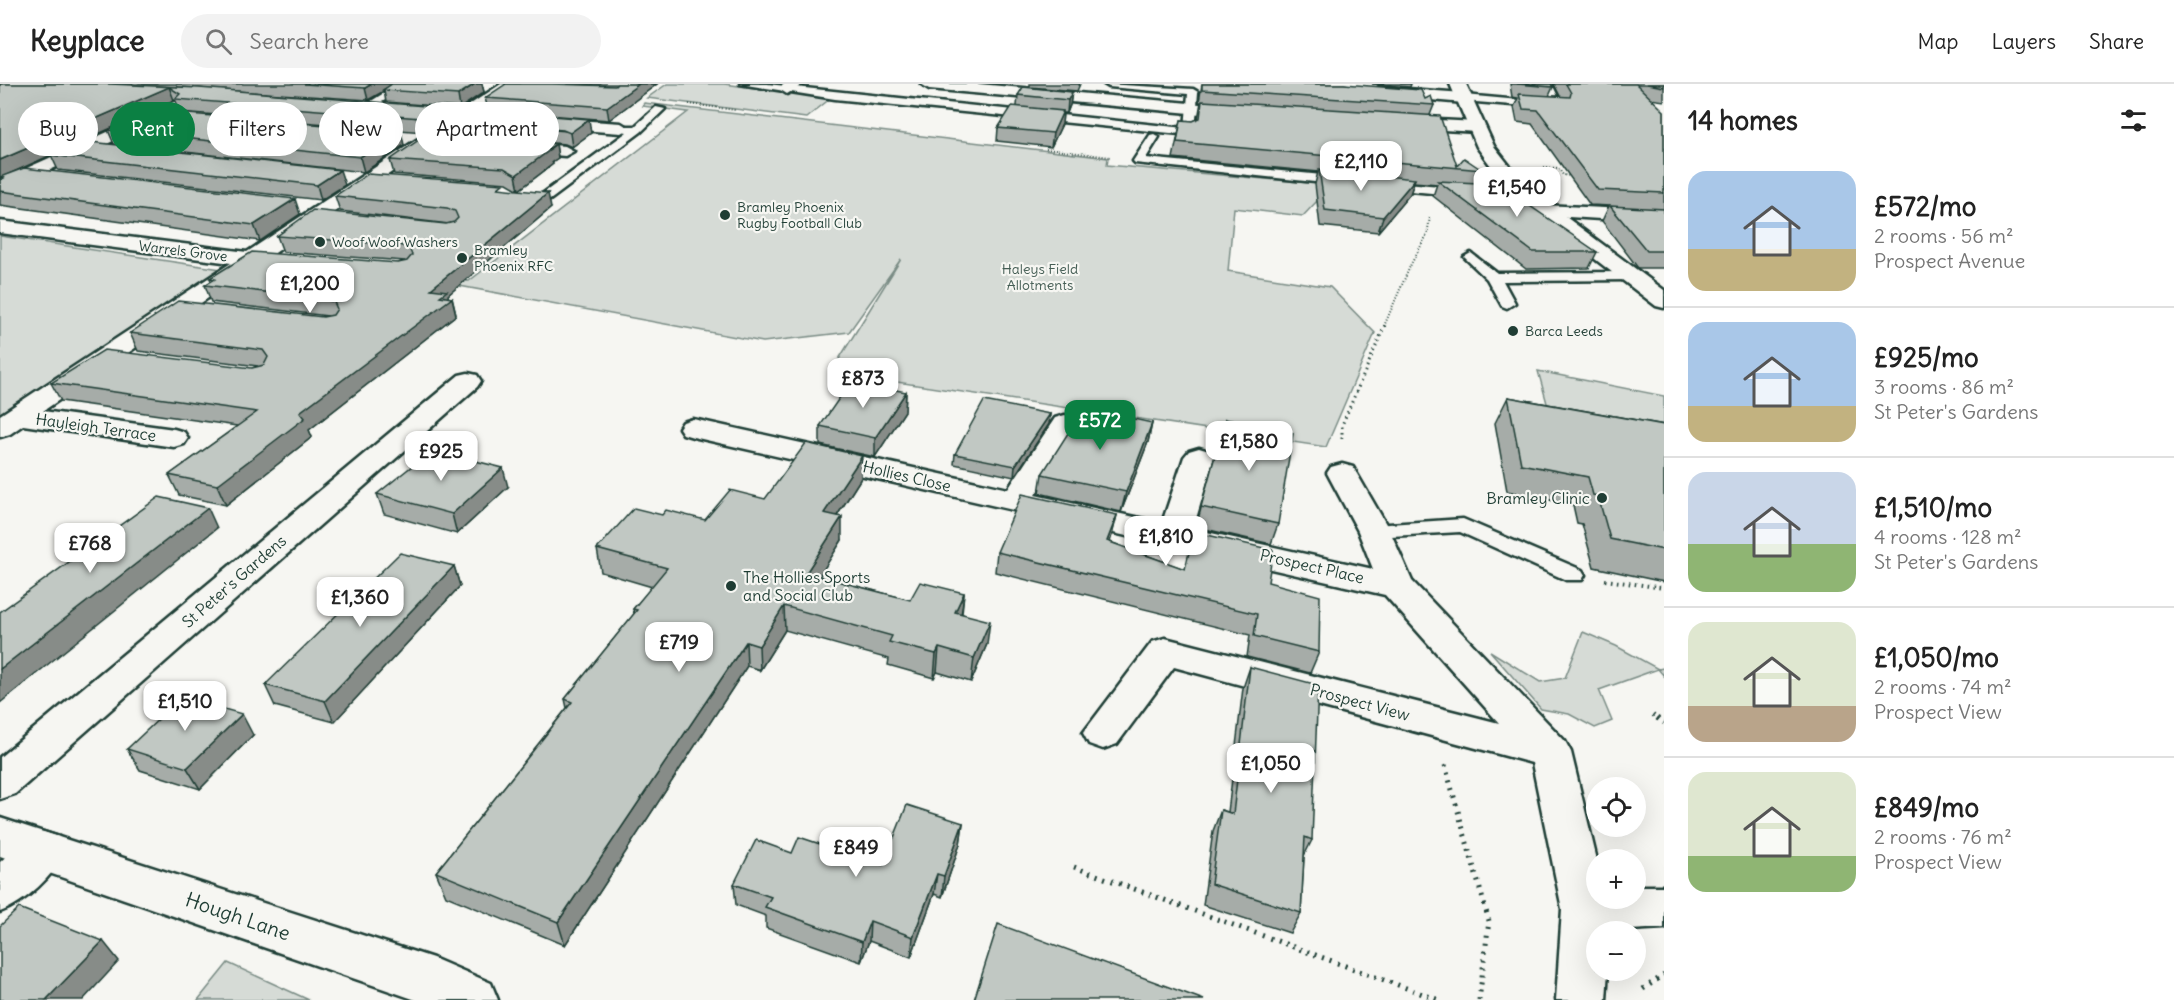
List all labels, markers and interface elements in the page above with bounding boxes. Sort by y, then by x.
search box [181,14,601,68]
text: Keyplace [30,23,145,59]
icon: search [202,25,235,58]
text: Search here [250,27,369,55]
text: Map [1918,28,1958,55]
text: Layers [1991,28,2056,55]
text: Share [2089,28,2144,55]
chip: Buy [18,102,98,156]
chip: Rent [110,102,195,156]
chip: Filters [207,102,307,156]
chip: New [319,102,403,156]
chip: Apartment [415,102,559,156]
text: 14 homes [1688,104,1798,137]
icon: filters [2117,104,2150,137]
pin: £2,110 [1312,141,1410,192]
text: £2,110 [1334,148,1388,173]
pin: £1,540 [1468,167,1566,218]
text: £1,540 [1488,174,1546,199]
text: £572/mo [1874,190,1976,223]
icon: home [1736,195,1808,267]
place label: Bramley Phoenix Rugby Football Club [737,198,862,232]
marker: Bramley Phoenix Rugby Football Club [718,208,732,222]
text: 2 rooms · 56 m² [1874,223,2014,248]
place label: Woof Woof Washers [332,233,458,251]
marker: Woof Woof Washers [313,235,327,249]
street label: Warrels Grove [137,237,229,265]
place label: Bramley Phoenix RFC [474,241,553,275]
text: Prospect Avenue [1874,248,2025,273]
marker: Bramley Phoenix RFC [455,251,469,265]
park label: Haleys Field Allotments [1002,260,1078,294]
pin: £1,200 [261,263,359,314]
text: £1,200 [280,270,340,295]
place label: Barca Leeds [1525,322,1603,340]
marker: Barca Leeds [1506,324,1520,338]
text: £925/mo [1874,341,1979,374]
icon: home [1736,346,1808,418]
pin: £873 [827,358,899,409]
text: £873 [841,365,885,390]
text: 3 rooms · 86 m² [1874,374,2014,399]
text: St Peter's Gardens [1874,399,2038,424]
pin: £572 [1064,400,1136,451]
text: £572 [1079,407,1121,432]
street label: Hayleigh Terrace [34,409,158,445]
pin: £1,580 [1200,421,1298,472]
text: £1,580 [1220,428,1278,453]
pin: £925 [405,431,477,482]
text: £925 [419,438,463,463]
street label: Hollies Close [861,456,953,496]
place label: Bramley Clinic [1486,488,1590,508]
marker: Bramley Clinic [1595,491,1609,505]
text: £1,510/mo [1874,491,1992,524]
icon: home [1736,496,1808,568]
pin: £1,810 [1117,516,1215,567]
pin: £768 [54,523,126,574]
text: £1,810 [1138,523,1194,548]
text: 4 rooms · 128 m² [1874,524,2022,549]
text: £768 [68,530,112,555]
street label: St Peter's Gardens [178,530,290,632]
street label: Prospect Place [1258,544,1366,588]
text: St Peter's Gardens [1874,549,2038,574]
place label: The Hollies Sports and Social Club [743,567,870,605]
pin: £1,360 [311,577,409,628]
marker: The Hollies Sports and Social Club [724,579,738,593]
text: £1,360 [331,584,389,609]
pin: £719 [643,622,715,673]
text: £719 [659,629,699,654]
text: £1,050/mo [1874,641,1999,674]
icon: home [1736,646,1808,718]
text: 2 rooms · 74 m² [1874,674,2011,699]
street label: Prospect View [1308,679,1412,725]
pin: £1,510 [136,681,234,732]
text: £1,510 [157,688,213,713]
text: Prospect View [1874,699,2002,724]
pin: £1,050 [1222,743,1320,794]
text: £1,050 [1241,750,1301,775]
map controls [1586,777,1646,981]
button: locate [1586,777,1646,837]
text: £849/mo [1874,791,1979,824]
icon: home [1736,796,1808,868]
text: 2 rooms · 76 m² [1874,824,2012,849]
pin: £849 [820,827,892,878]
text: £849 [833,834,879,859]
button: + [1586,849,1646,909]
text: Prospect View [1874,849,2002,874]
street label: Hough Lane [182,886,294,946]
button: − [1586,921,1646,981]

